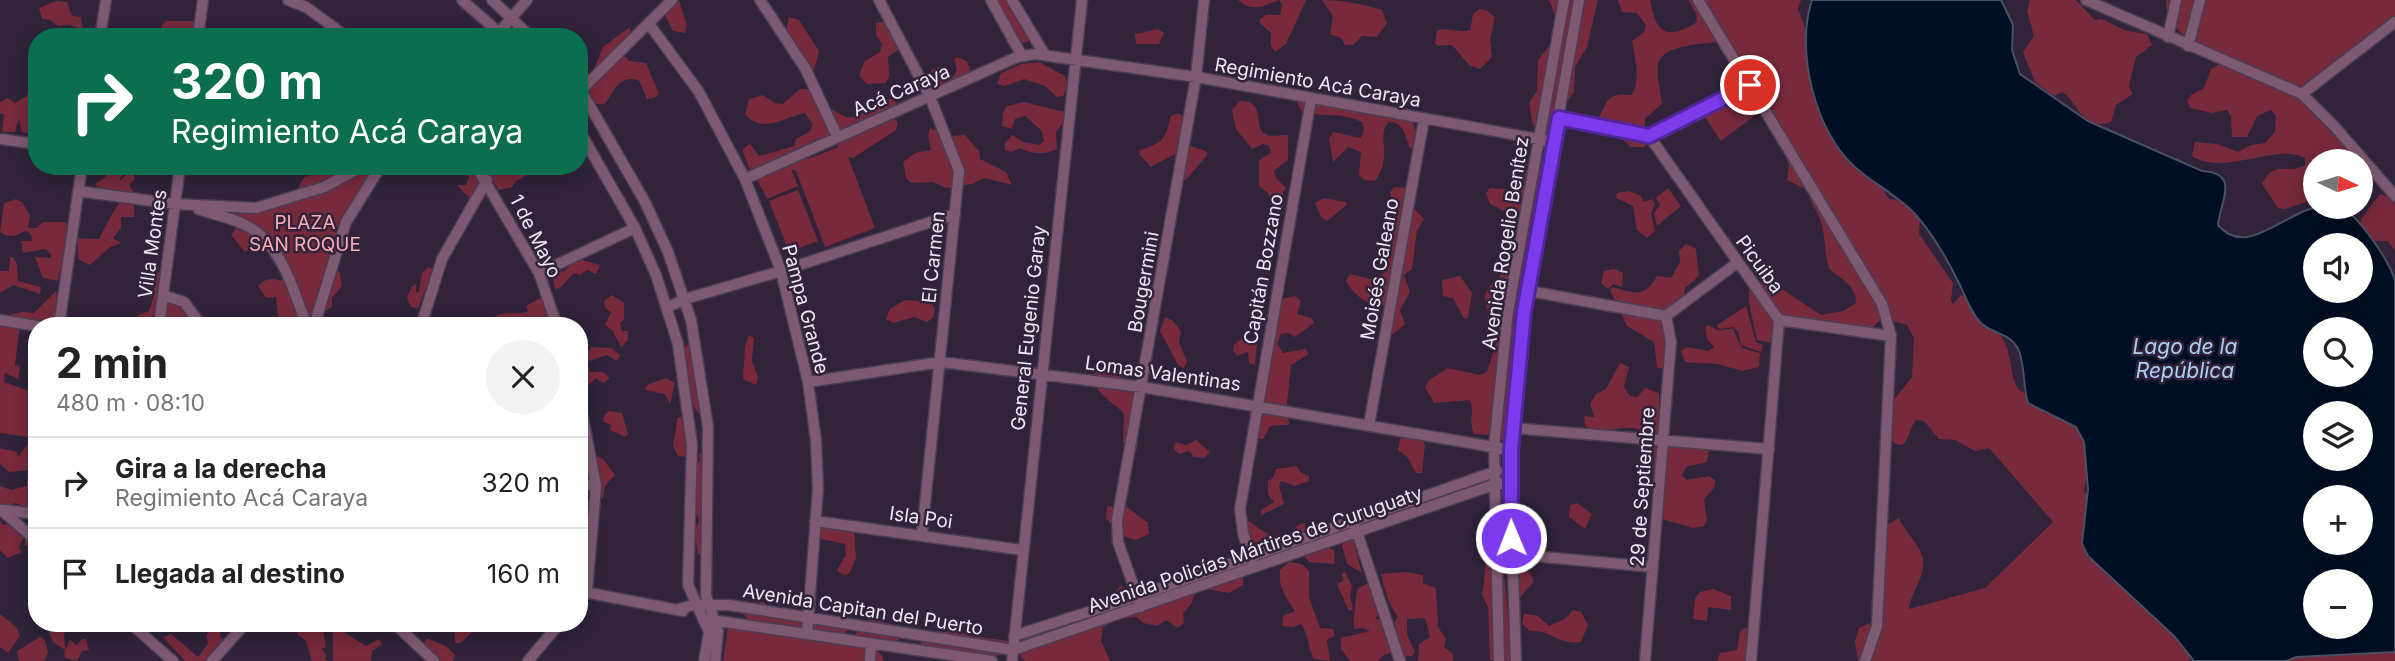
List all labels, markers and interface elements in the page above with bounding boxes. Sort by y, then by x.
text: 320 m [171,52,323,111]
street label: Regimiento Acá Caraya [1213,53,1423,112]
pin [1720,55,1780,115]
icon: right [56,56,147,147]
street label: Acá Caraya [849,60,953,121]
icon: arrive [1731,66,1769,104]
text: Regimiento Acá Caraya [171,112,523,151]
street label: Avenida Rogelio Benítez [1477,135,1534,351]
north arrow [2303,149,2373,219]
map controls [2303,149,2373,639]
street label: Villa Montes [133,188,172,300]
street label: 1 de Mayo [505,191,566,282]
street label: Capitán Bozzano [1239,192,1288,346]
street label: Moisés Galeano [1356,196,1403,342]
street label: El Carmen [917,210,950,304]
park label: PLAZA SAN ROQUE [249,211,361,256]
street label: General Eugenio Garay [1006,224,1051,432]
street label: Bougermini [1123,230,1164,334]
street label: Picuiba [1731,231,1788,298]
button: sound [2303,233,2373,303]
street label: Pampa Grande [777,242,834,376]
button: search [2303,317,2373,387]
water label: Lago de la República [2133,334,2238,383]
text: 2 min [56,337,168,388]
button: close [486,340,560,414]
street label: Lomas Valentinas [1083,351,1242,396]
text: 480 m · 08:10 [56,389,205,417]
button: layers [2303,401,2373,471]
street label: 29 de Septiembre [1625,407,1660,568]
text: Gira a la derecha [115,453,327,484]
icon: right [56,464,94,502]
text: 320 m [482,467,560,498]
street label: Avenida Policías Mártires de Curuguaty [1085,481,1426,618]
text: Regimiento Acá Caraya [115,484,368,512]
button: + [2303,485,2373,555]
position arrow [1474,501,1548,575]
street label: Isla Poi [888,502,954,533]
icon: arrive [56,555,94,593]
text: Llegada al destino [115,558,345,589]
text: 160 m [487,558,560,589]
button: − [2303,569,2373,639]
street label: Avenida Capitan del Puerto [741,579,985,640]

